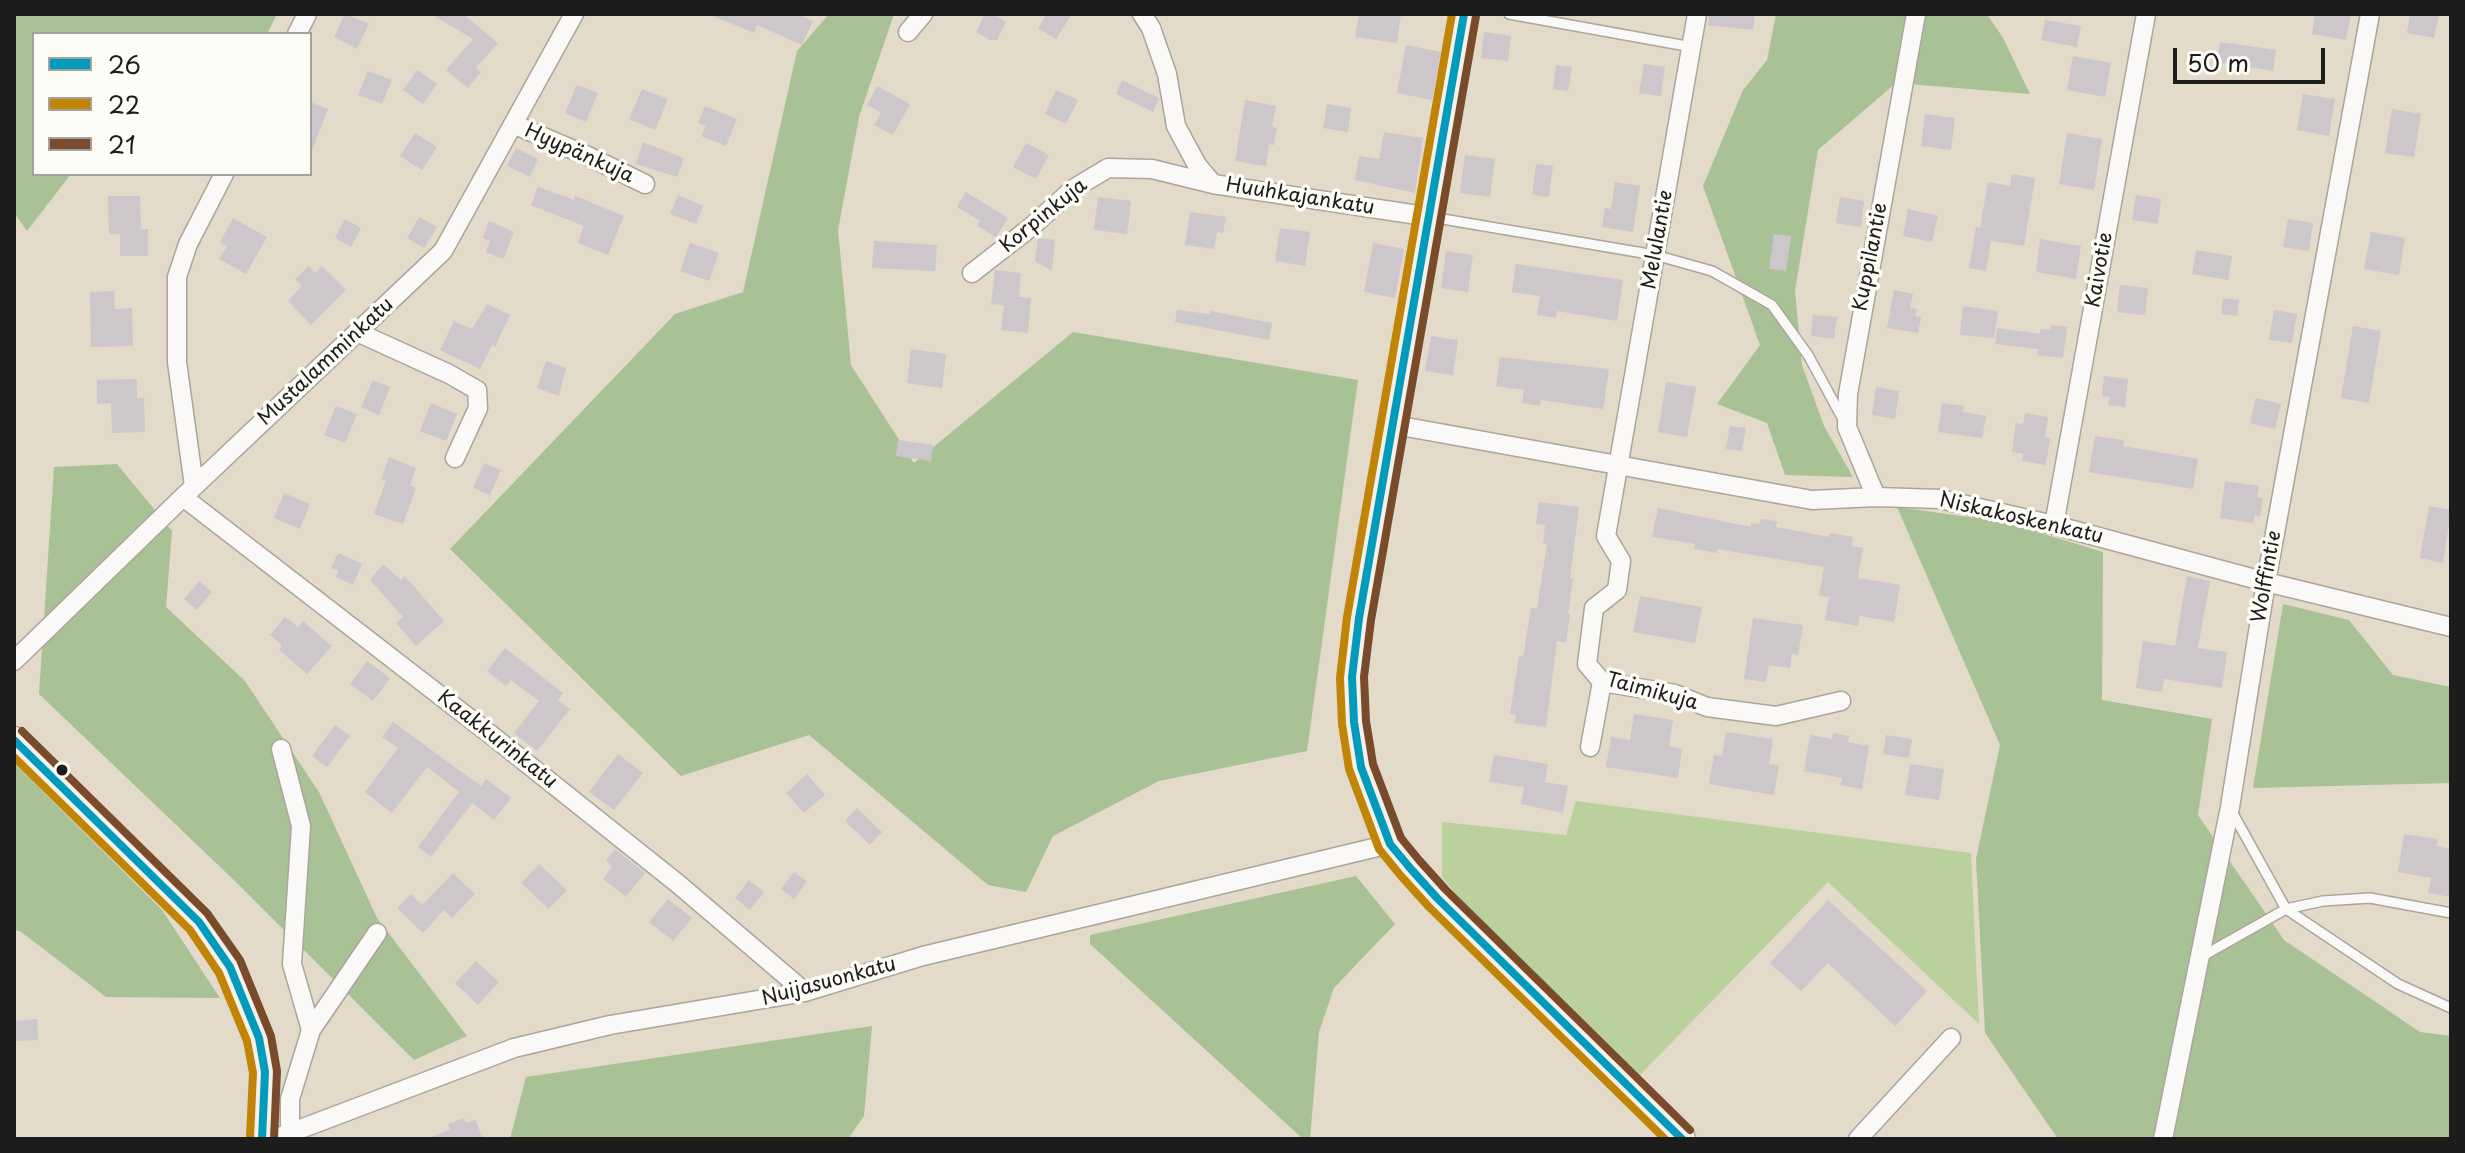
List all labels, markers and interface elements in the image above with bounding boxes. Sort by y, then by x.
legend [32,32,312,176]
scale bar [2177,32,2329,82]
text: 50 m [2187,44,2249,80]
text: 26 [108,46,141,82]
text: 22 [108,86,140,122]
street label: Hyypänkuja [521,119,637,189]
text: 21 [108,126,136,162]
street label: Huuhkajankatu [1224,173,1376,221]
street label: Korpinkuja [996,174,1092,258]
street label: Melulantie [1637,189,1679,291]
street label: Kuppilantie [1849,201,1893,313]
street label: Kaivotie [2082,230,2118,310]
street label: Mustalamminkatu [253,293,399,431]
street label: Niskakoskenkatu [1937,488,2105,550]
street label: Wolffintie [2247,529,2287,625]
street label: Taimikuja [1603,668,1701,716]
street label: Kaakkurinkatu [432,686,562,794]
unlabelled marker [54,762,70,778]
street label: Nuijasuonkatu [759,953,899,1011]

